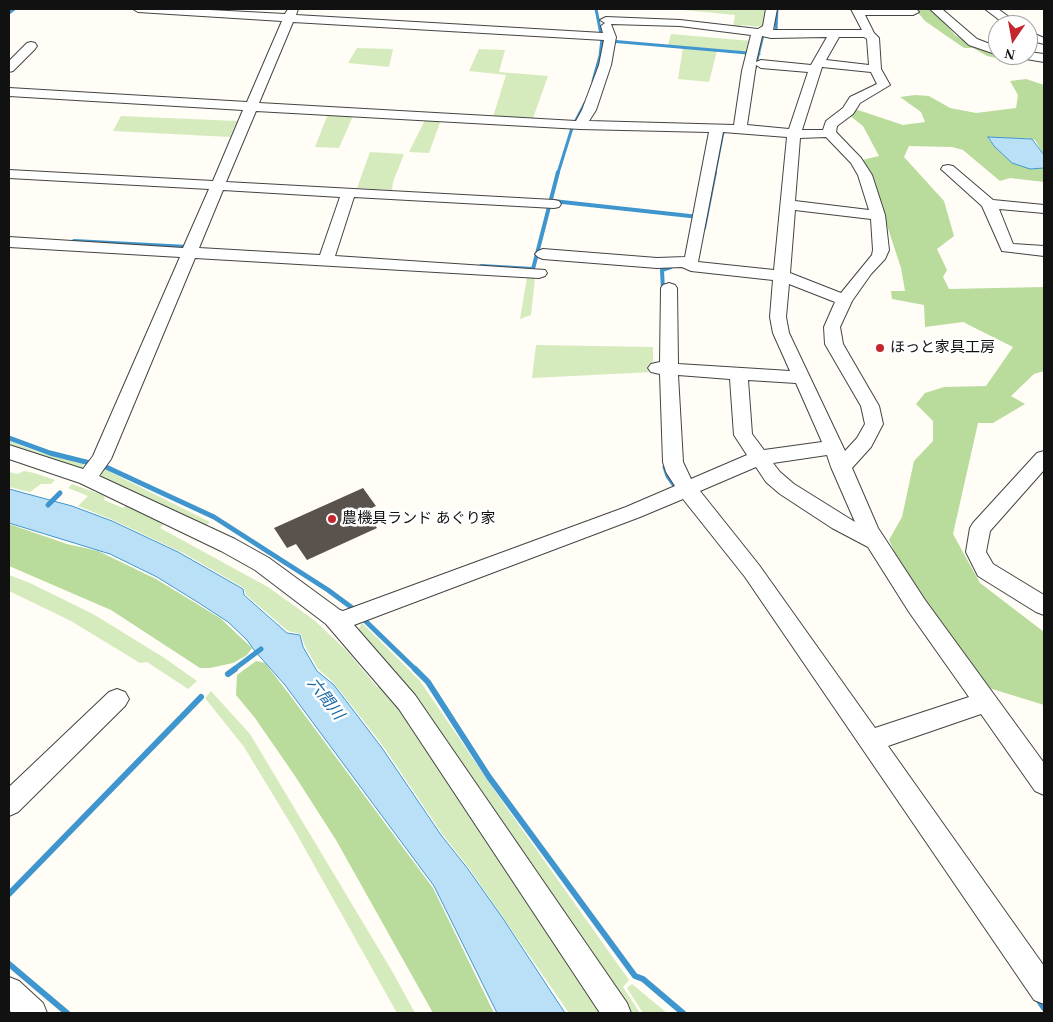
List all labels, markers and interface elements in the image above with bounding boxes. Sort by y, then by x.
north arrow [988,15,1038,65]
text: N [1003,46,1016,63]
place label: ほっと家具工房 [890,339,995,357]
marker: ほっと家具工房 [874,342,886,354]
place label: 農機具ランド あぐり家 [342,510,496,528]
marker: 農機具ランド あぐり家 [326,513,338,525]
water label: 六間川 [303,674,347,724]

